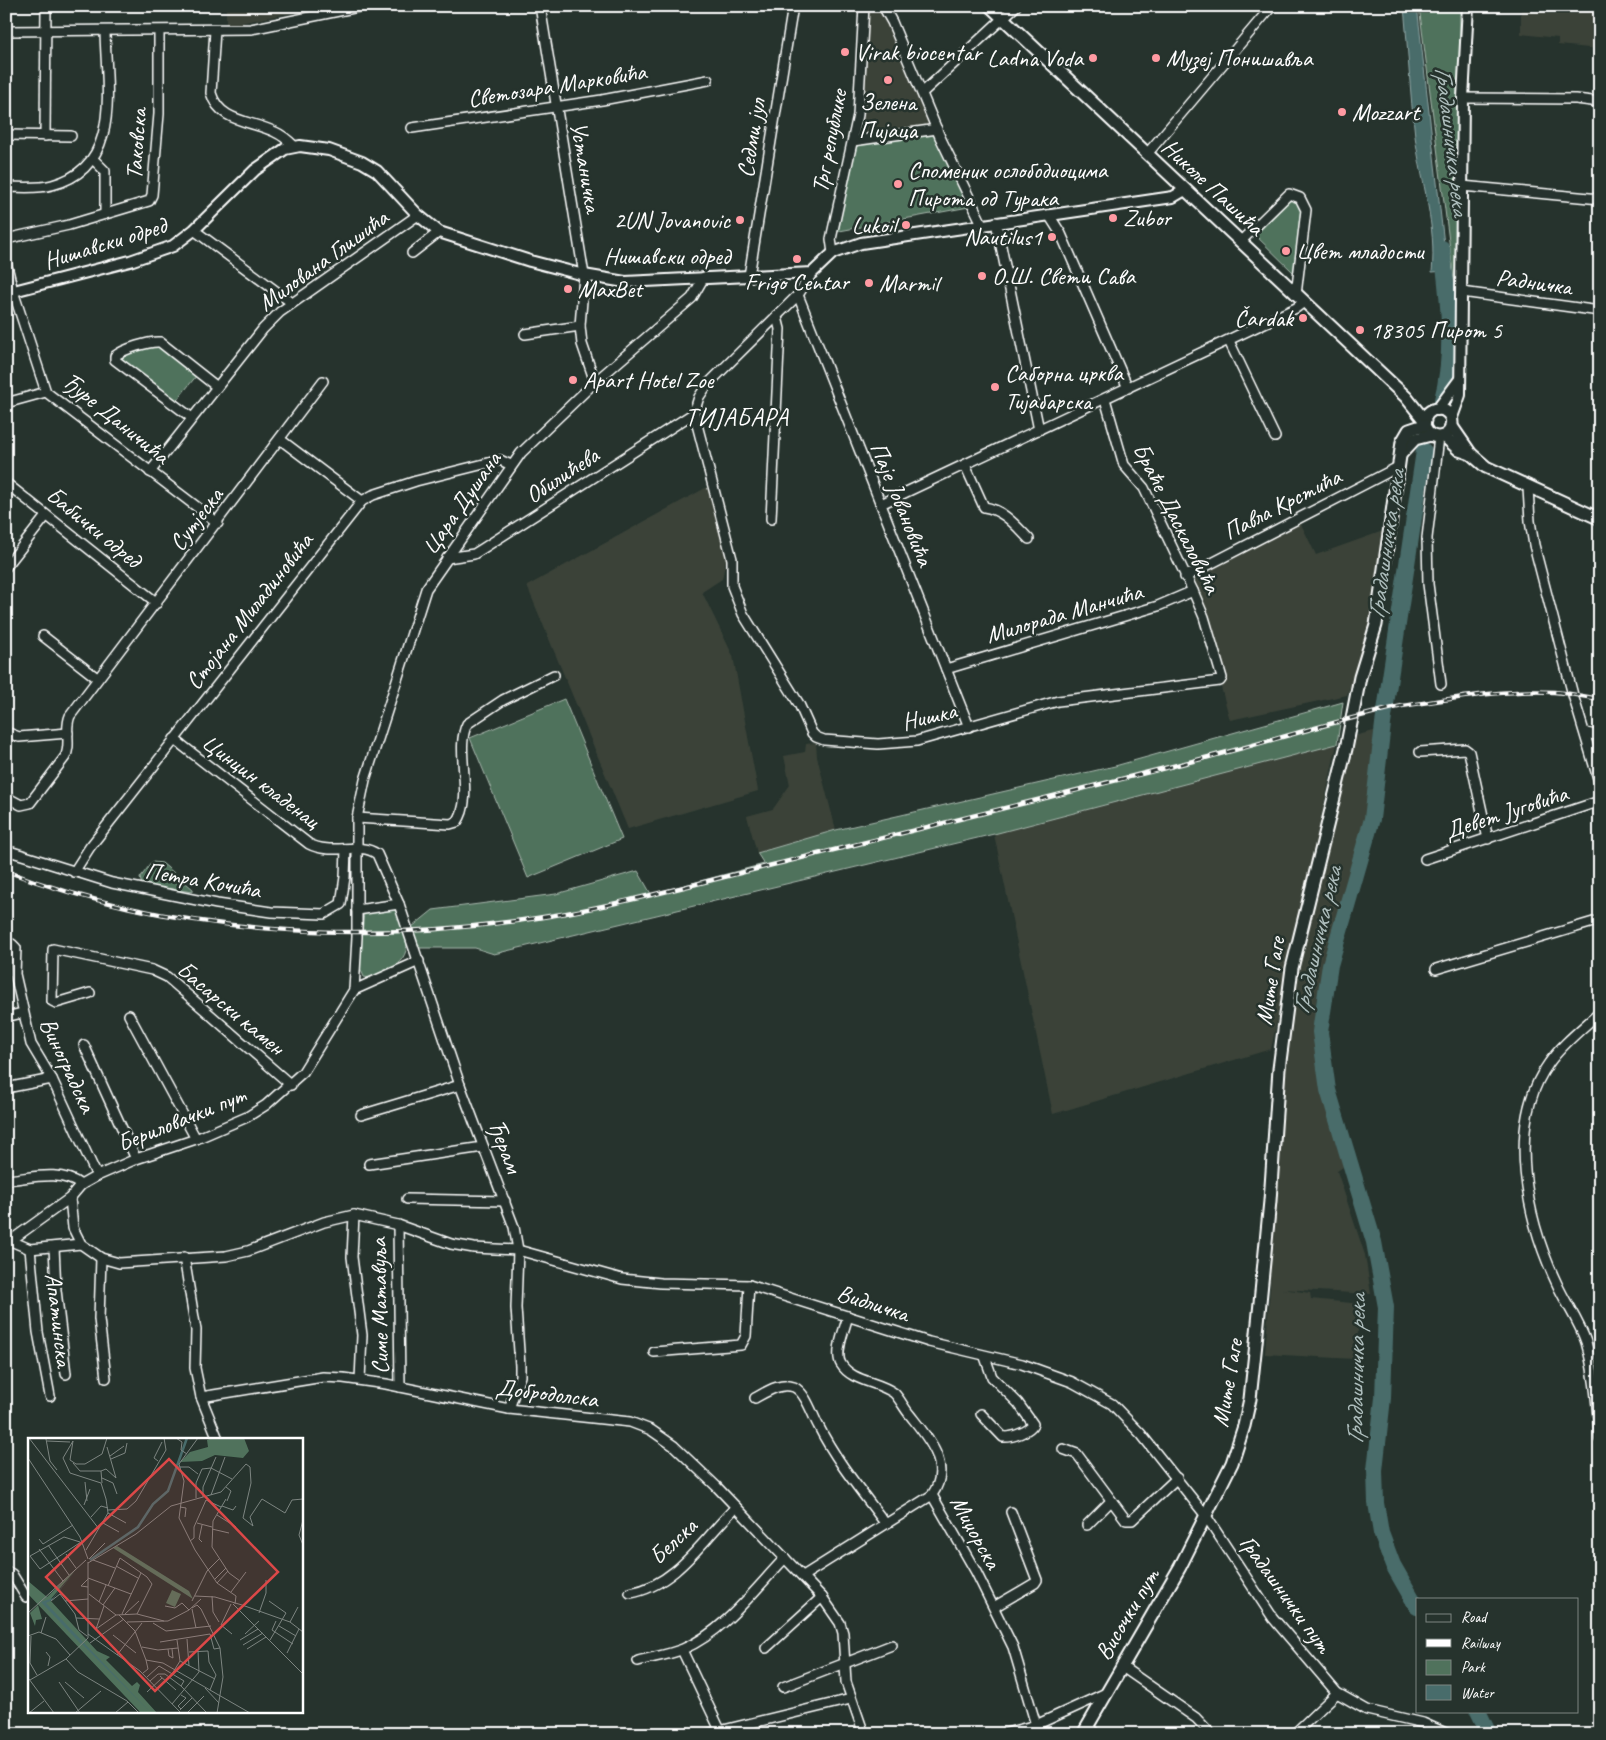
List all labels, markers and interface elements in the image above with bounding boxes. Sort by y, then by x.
place label: Virak biocentar [855,37,983,67]
place label: Ladna Voda [987,43,1085,73]
place label: Музеј Понишавља [1166,43,1314,74]
marker: Virak biocentar [839,46,851,58]
marker: Ladna Voda [1087,52,1099,64]
marker: Музеј Понишавља [1150,52,1162,64]
street label: Светозара Марковића [466,56,650,114]
water label: Градашничка река [1427,65,1477,220]
marker: Зелена Пијаца [882,74,894,86]
street label: Трг републике [804,85,854,195]
place label: Зелена Пијаца [859,87,919,145]
street label: Седми јул [730,95,772,180]
place label: Mozzart [1352,97,1421,127]
street label: Таковска [119,105,154,181]
marker: Mozzart [1336,106,1348,118]
street label: Устаничка [563,119,609,217]
street label: Николе Пашића [1155,132,1272,243]
place label: Споменик ослободиоцима Пирота од Турака [908,155,1109,213]
marker: Споменик ослободиоцима Пирота од Турака [892,178,904,190]
street label: Милована Глишића [252,202,395,317]
place label: Zubor [1123,203,1173,233]
place label: 2UN Jovanovic [614,205,731,235]
street label: Нишавски одред [40,209,172,276]
place label: Lukoil [852,210,900,240]
marker: Zubor [1107,212,1119,224]
marker: 2UN Jovanovic [734,214,746,226]
marker: Lukoil [900,219,912,231]
place label: Nautilus1 [964,222,1043,252]
marker: Nautilus1 [1046,231,1058,243]
place label: Цвет младости [1296,236,1426,266]
street label: Нишавски одред [604,241,733,271]
marker: Цвет младости [1280,245,1292,257]
marker: Frigo Centar [791,253,803,265]
place label: О.Ш. Свети Сава [992,261,1136,291]
street label: Радничка [1494,262,1576,302]
place label: Frigo Centar [745,267,851,297]
place label: Marmil [879,268,943,298]
marker: О.Ш. Свети Сава [976,270,988,282]
place label: MaxBet [578,274,644,304]
marker: Marmil [863,277,875,289]
marker: MaxBet [562,283,574,295]
place label: Čardak [1234,303,1295,333]
marker: Čardak [1297,312,1309,324]
place label: 18305 Пирот 5 [1370,315,1503,345]
marker: 18305 Пирот 5 [1354,324,1366,336]
place label: Саборна црква Тијабарска [1005,358,1125,416]
place label: Apart Hotel Zoe [583,365,716,395]
street label: Ђуре Даничића [56,366,177,471]
marker: Apart Hotel Zoe [567,374,579,386]
marker: Саборна црква Тијабарска [989,381,1001,393]
district label: ТИЈАБАРА [685,402,789,434]
street label: Паје Јовановића [864,438,941,572]
street label: Браће Даскаловића [1126,438,1228,600]
street label: Обилићева [520,439,606,510]
street label: Цара Душана [415,444,508,560]
street label: Павла Крстића [1218,461,1347,546]
water label: Градашничка река [1360,465,1413,621]
street label: Бабички одред [40,480,150,576]
street label: Сутјеска [162,480,230,557]
street label: Стојана Миладиновића [178,525,320,695]
street label: Милорада Манчића [982,576,1147,650]
street label: Нишка [899,695,960,737]
street label: Цинцин кладенац [196,727,327,836]
street label: Девет Југовића [1441,778,1573,846]
street label: Петра Кочића [143,855,265,905]
water label: Градашничка река [1285,861,1350,1017]
street label: Мите Гаге [1248,933,1292,1027]
street label: Басарски камен [171,954,293,1063]
street label: Виноградска [33,1013,104,1119]
street label: Бериловачки пут [113,1079,251,1158]
street label: Ђерам [481,1115,530,1179]
street label: Симе Матавуља [363,1236,395,1374]
street label: Апатинска [38,1271,80,1371]
street label: Видличка [833,1277,915,1329]
water label: Градашничка река [1339,1291,1373,1444]
street label: Мите Гаге [1205,1335,1250,1429]
street label: Добродолска [494,1372,601,1414]
inset map [28,1438,302,1712]
street label: Миџорска [944,1490,1009,1575]
street label: Белска [643,1510,704,1571]
street label: Градашнички пут [1233,1529,1340,1660]
street label: Височки пут [1088,1562,1167,1665]
legend [1416,1598,1578,1712]
text: Road [1461,1608,1488,1627]
text: Railway [1461,1634,1502,1653]
text: Park [1461,1658,1486,1677]
text: Water [1461,1684,1495,1703]

